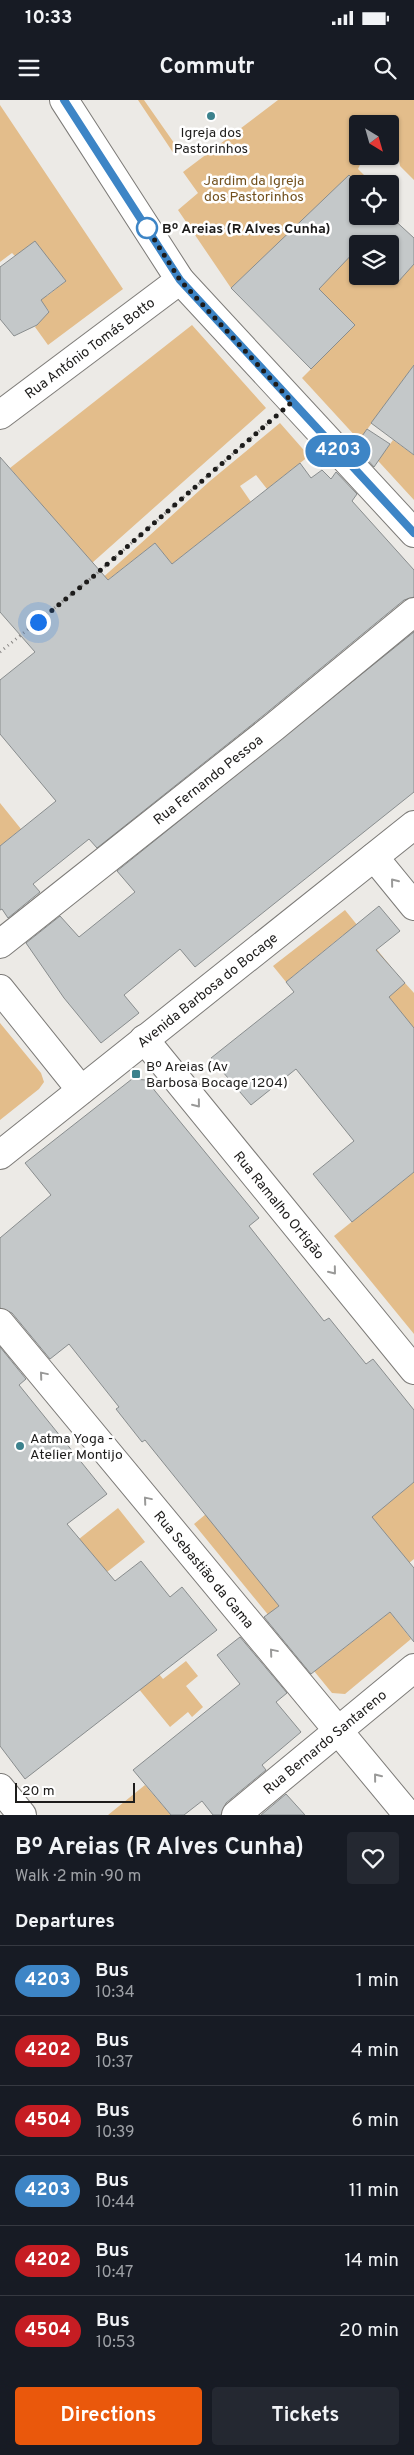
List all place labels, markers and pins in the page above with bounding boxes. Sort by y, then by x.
marker: Igreja dos Pastorinhos [205,110,217,122]
place label: Igreja dos Pastorinhos [174,125,248,158]
marker: Bº Areias (R Alves Cunha) [136,217,158,239]
place label: Bº Areias (R Alves Cunha) [162,221,331,238]
place label: Bº Areias (Av Barbosa Bocage 1204) [146,1059,288,1092]
marker: Bº Areias (Av Barbosa Bocage 1204) [130,1068,142,1080]
place label: Aatma Yoga - Atelier Montijo [30,1431,123,1464]
marker: Aatma Yoga - Atelier Montijo [14,1440,26,1452]

